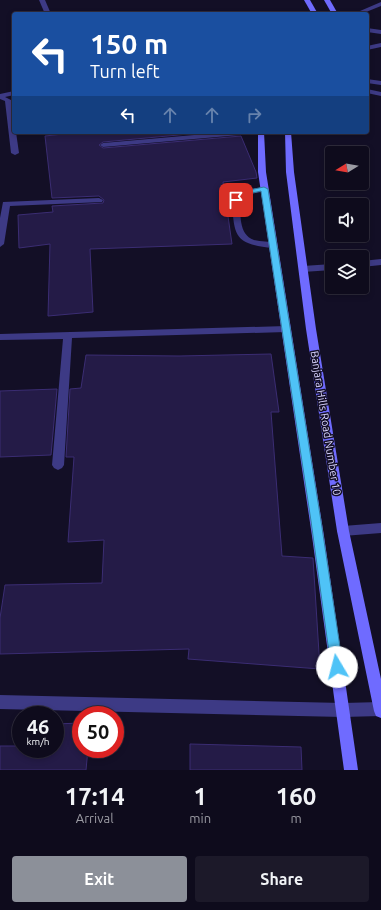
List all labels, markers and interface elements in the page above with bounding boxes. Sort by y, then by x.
icon: left [24,28,76,80]
text: 150 m [90,28,168,59]
text: Turn left [90,61,160,81]
icon: left [117,104,139,126]
icon: ahead [159,104,181,126]
icon: ahead [201,104,223,126]
icon: right [243,104,265,126]
north arrow [325,146,369,190]
map controls [325,146,369,294]
pin [219,183,253,217]
icon: arrive [225,189,247,211]
button: sound [325,198,369,242]
button: layers [325,250,369,294]
street label: Banjara Hills Road Number 10 [309,350,343,496]
position arrow [316,646,358,688]
speed limit sign: 50 [72,706,124,758]
text: 46 [27,715,49,738]
text: km/h [26,736,50,747]
text: 17:14 [65,783,125,810]
text: 1 [193,783,207,810]
text: 160 [276,783,316,810]
text: Arrival [76,811,114,825]
text: min [189,811,211,825]
text: m [290,811,302,825]
button: Exit [12,856,187,902]
button: Share [195,856,369,902]

